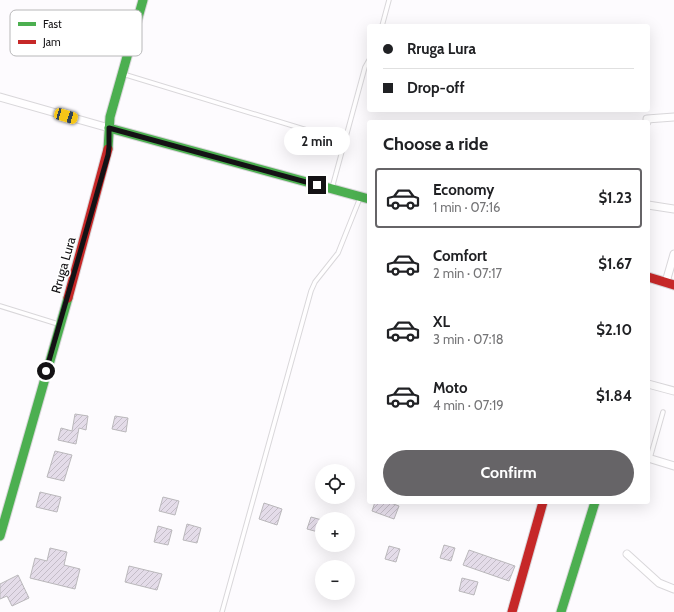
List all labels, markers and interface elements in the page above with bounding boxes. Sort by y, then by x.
legend [10,10,142,56]
text: Fast [43,17,62,31]
text: Jam [42,35,61,49]
text: Rruga Lura [407,40,476,58]
text: Drop-off [407,79,465,97]
car [53,107,79,125]
callout: 2 min [284,127,350,155]
text: 2 min [301,133,333,149]
text: Choose a ride [383,133,488,155]
route end [308,176,326,194]
icon: car [385,180,421,216]
text: Economy [433,181,494,199]
text: $1.23 [598,189,632,207]
text: 1 min · 07:16 [433,199,500,215]
street label: Rruga Lura [47,234,79,295]
icon: car [385,246,421,282]
text: Comfort [433,247,487,265]
text: $1.67 [598,255,632,273]
text: 2 min · 07:17 [433,265,502,281]
icon: car [385,312,421,348]
text: XL [433,313,450,331]
text: $2.10 [596,321,632,339]
text: 3 min · 07:18 [433,331,504,347]
route start [37,362,55,380]
icon: car [385,378,421,414]
text: Moto [433,379,467,397]
text: $1.84 [596,387,632,405]
text: 4 min · 07:19 [433,397,504,413]
button: Confirm [383,450,634,496]
map controls [315,464,355,600]
button: locate [315,464,355,504]
button: + [315,512,355,552]
button: − [315,560,355,600]

